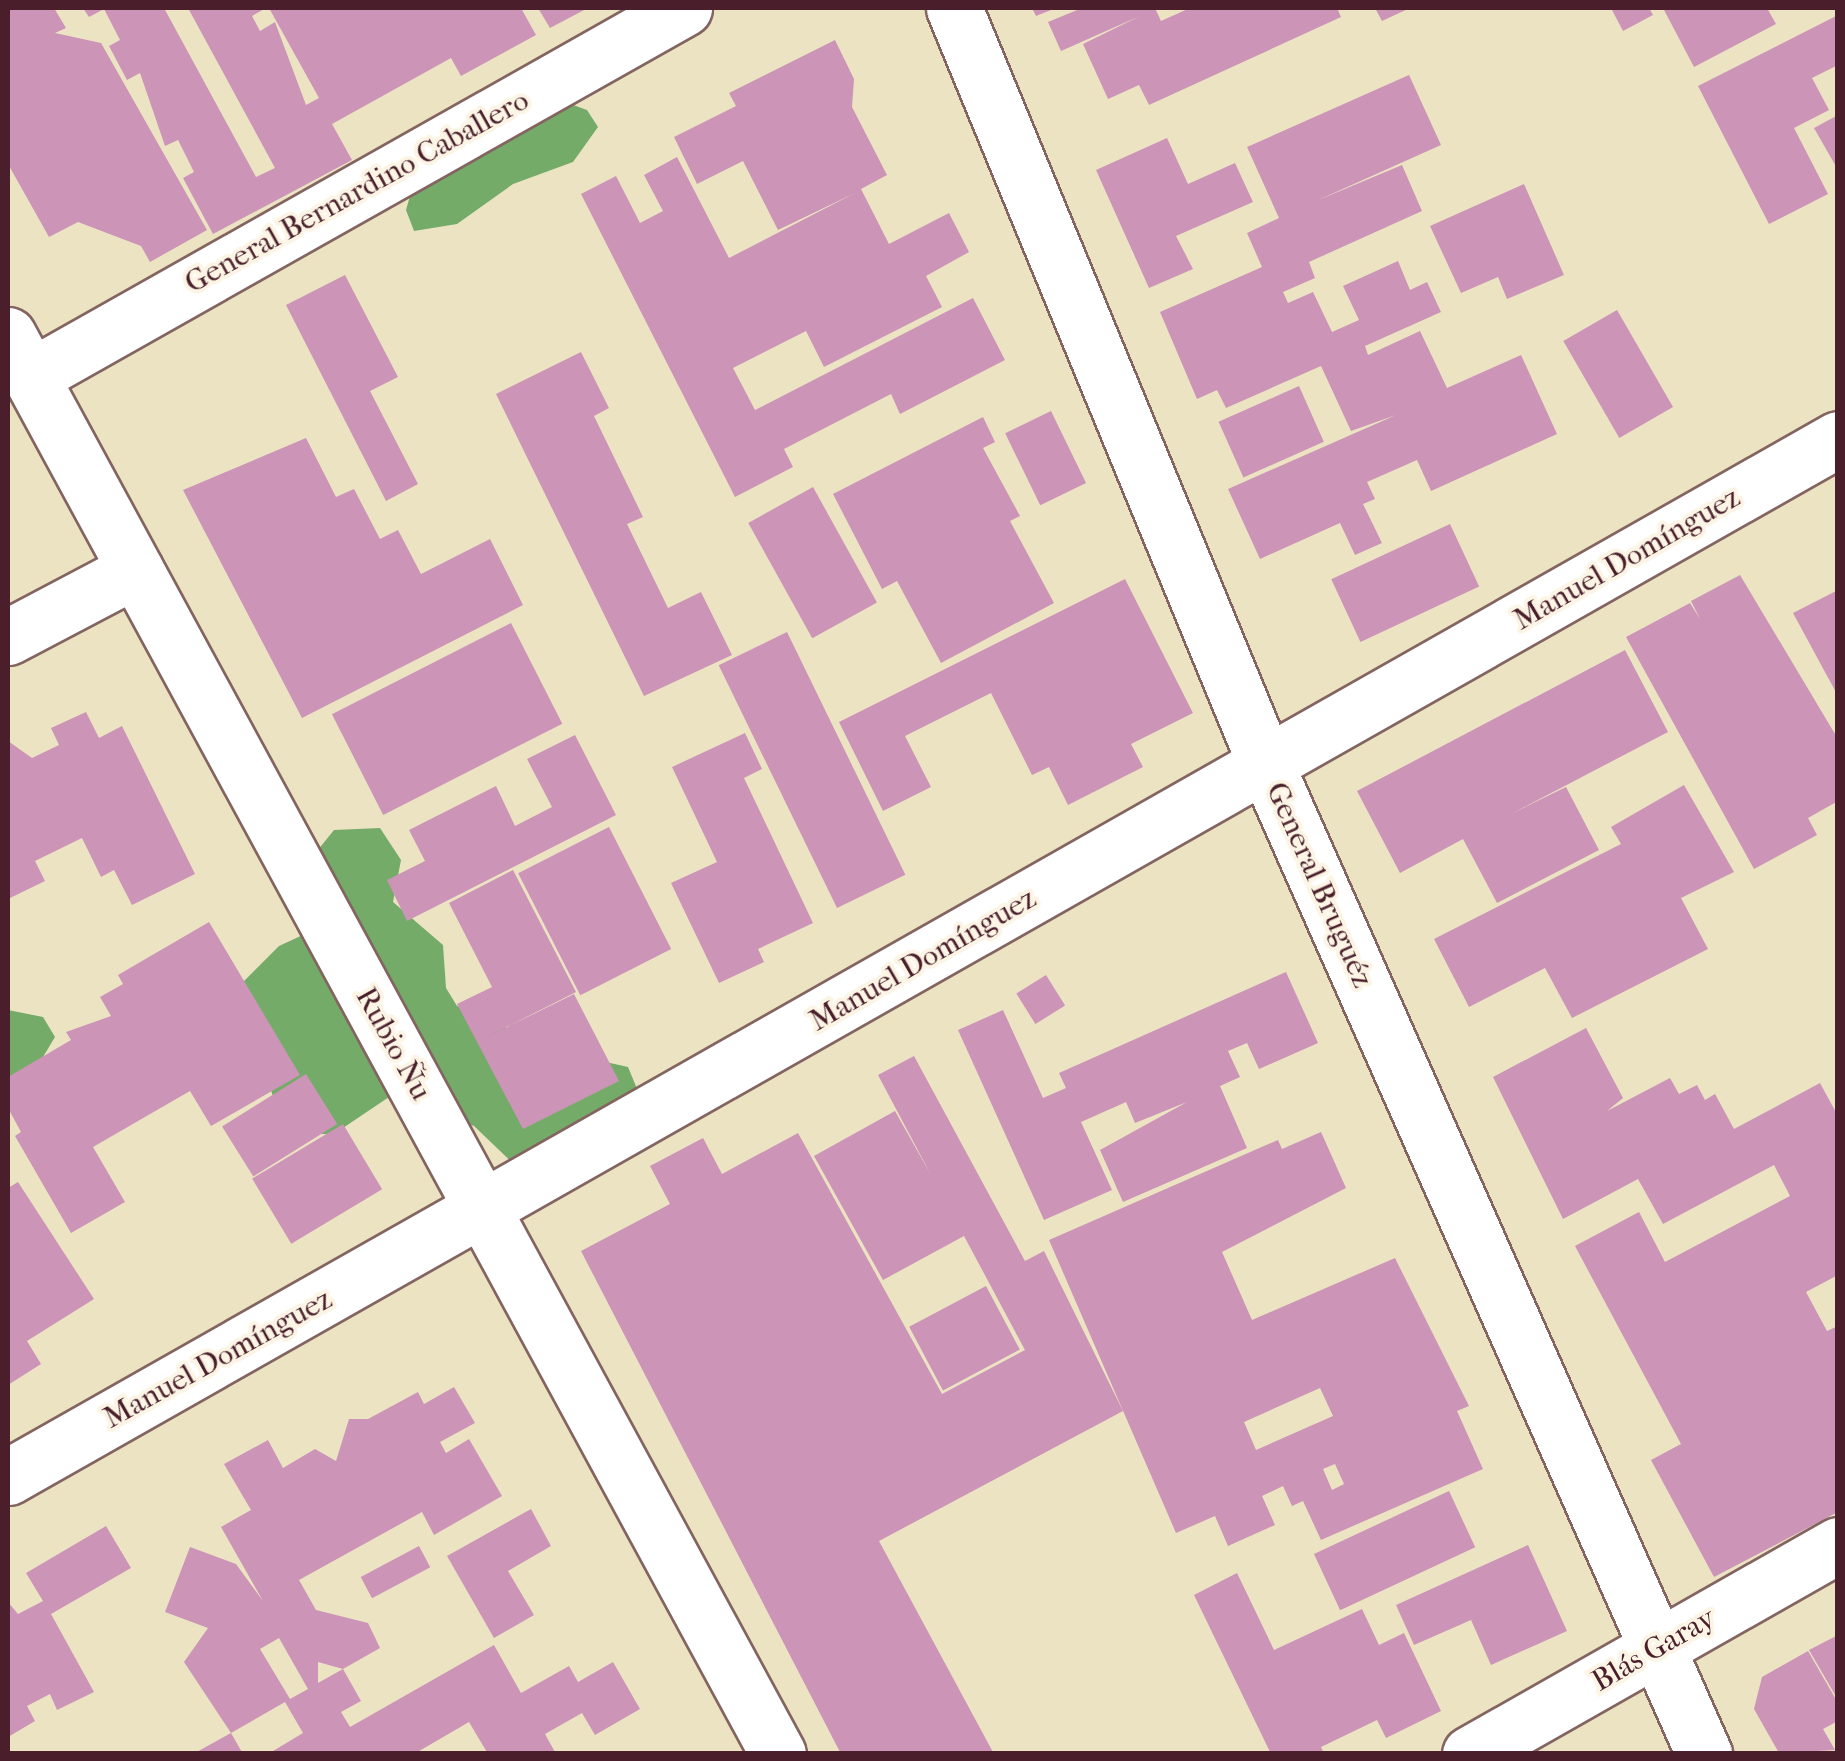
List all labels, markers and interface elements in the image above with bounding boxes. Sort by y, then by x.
street label: General Bernardino Caballero [179,82,535,302]
street label: Manuel Domínguez [1507,480,1747,638]
street label: General Bruguéz [1258,777,1380,993]
street label: Manuel Domínguez [803,881,1043,1039]
street label: Rubio Ñu [347,981,439,1107]
street label: Manuel Domínguez [98,1281,338,1437]
street label: Blás Garay [1586,1600,1722,1700]

